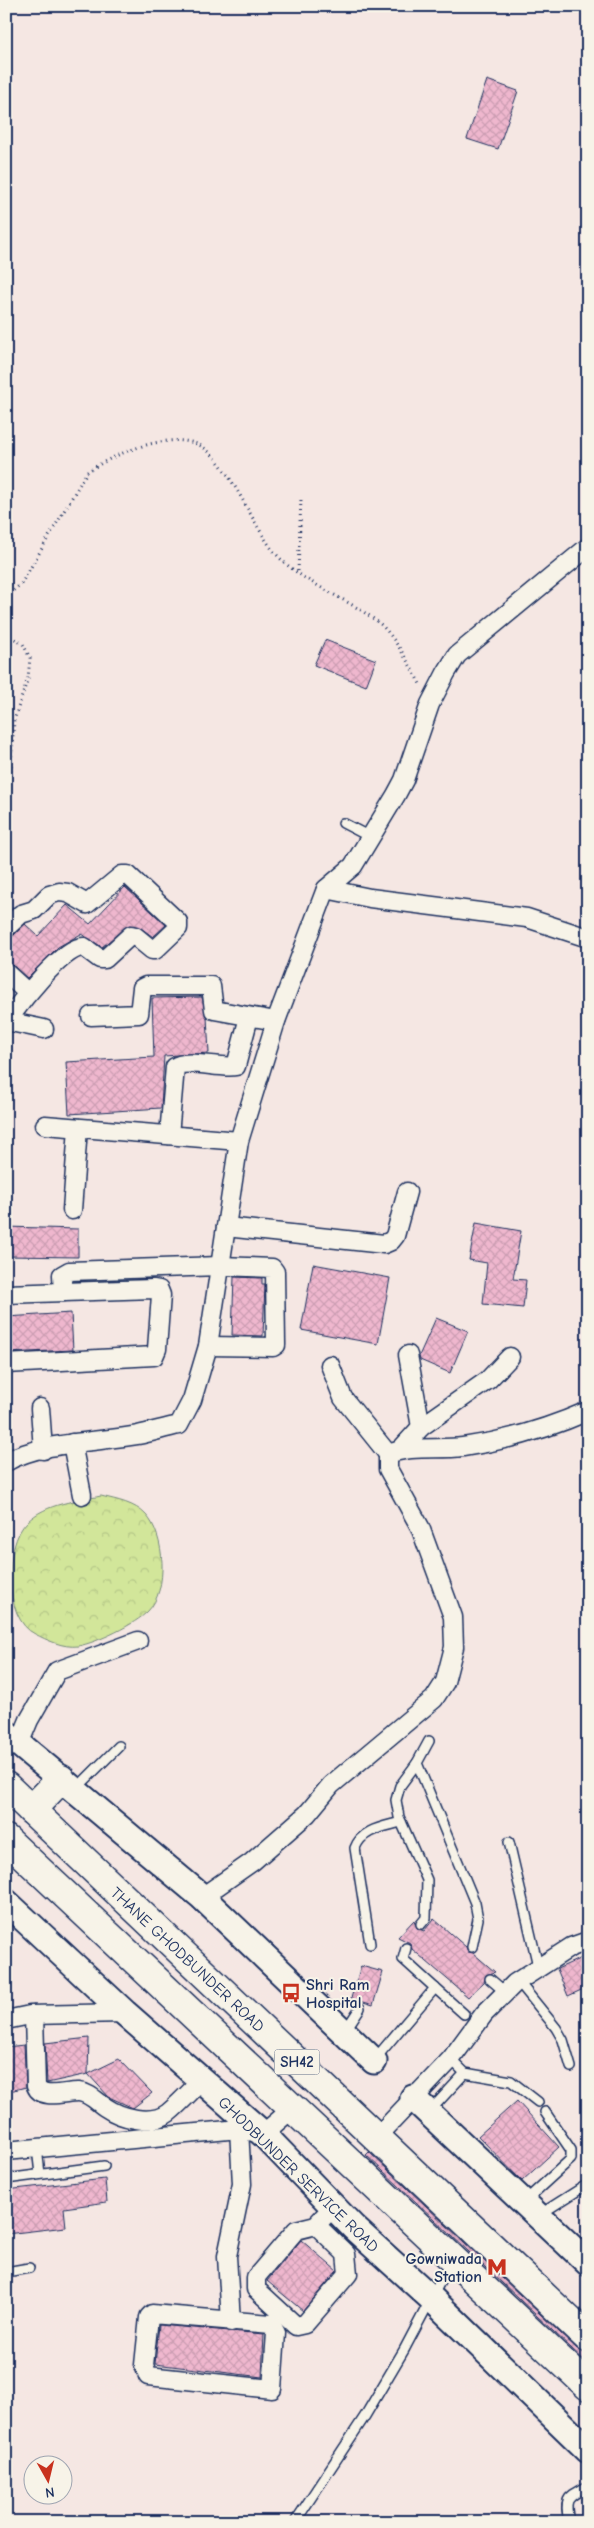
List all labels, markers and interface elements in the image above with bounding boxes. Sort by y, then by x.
street label: THANE GHODBUNDER ROAD [107,1884,268,2036]
place label: Shri Ram Hospital [306,1976,369,2012]
bus stop icon: Shri Ram Hospital [280,1982,302,2004]
road number: SH42 [274,2050,320,2074]
street label: GHODBUNDER SERVICE ROAD [214,2093,382,2256]
place label: Gowniwada Station [405,2250,482,2286]
metro station icon: Gowniwada Station [486,2256,508,2278]
north arrow [22,2456,72,2506]
text: N [44,2483,55,2501]

